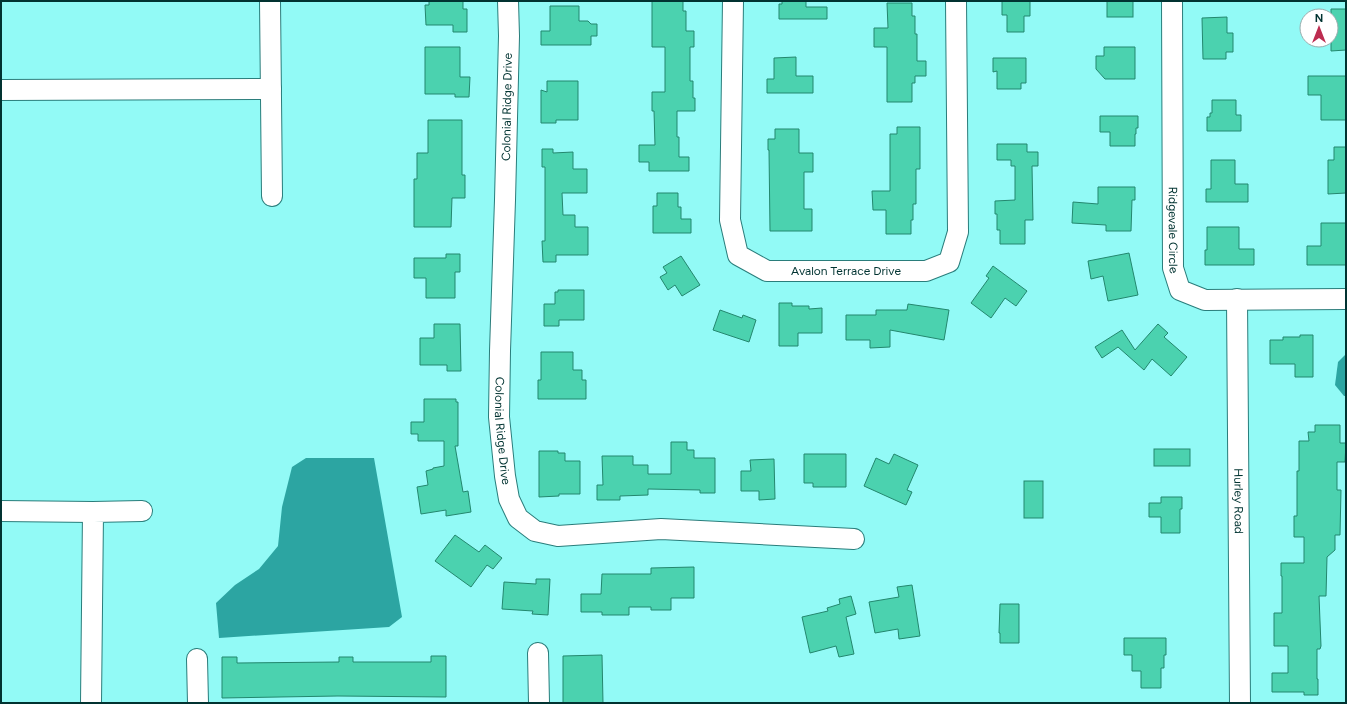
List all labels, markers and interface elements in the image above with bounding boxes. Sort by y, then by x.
north arrow [1299,8,1339,48]
text: N [1315,12,1323,25]
street label: Colonial Ridge Drive [499,52,515,161]
street label: Ridgevale Circle [1166,187,1181,276]
street label: Avalon Terrace Drive [791,264,901,278]
street label: Colonial Ridge Drive [492,377,513,486]
street label: Hurley Road [1231,468,1246,534]

